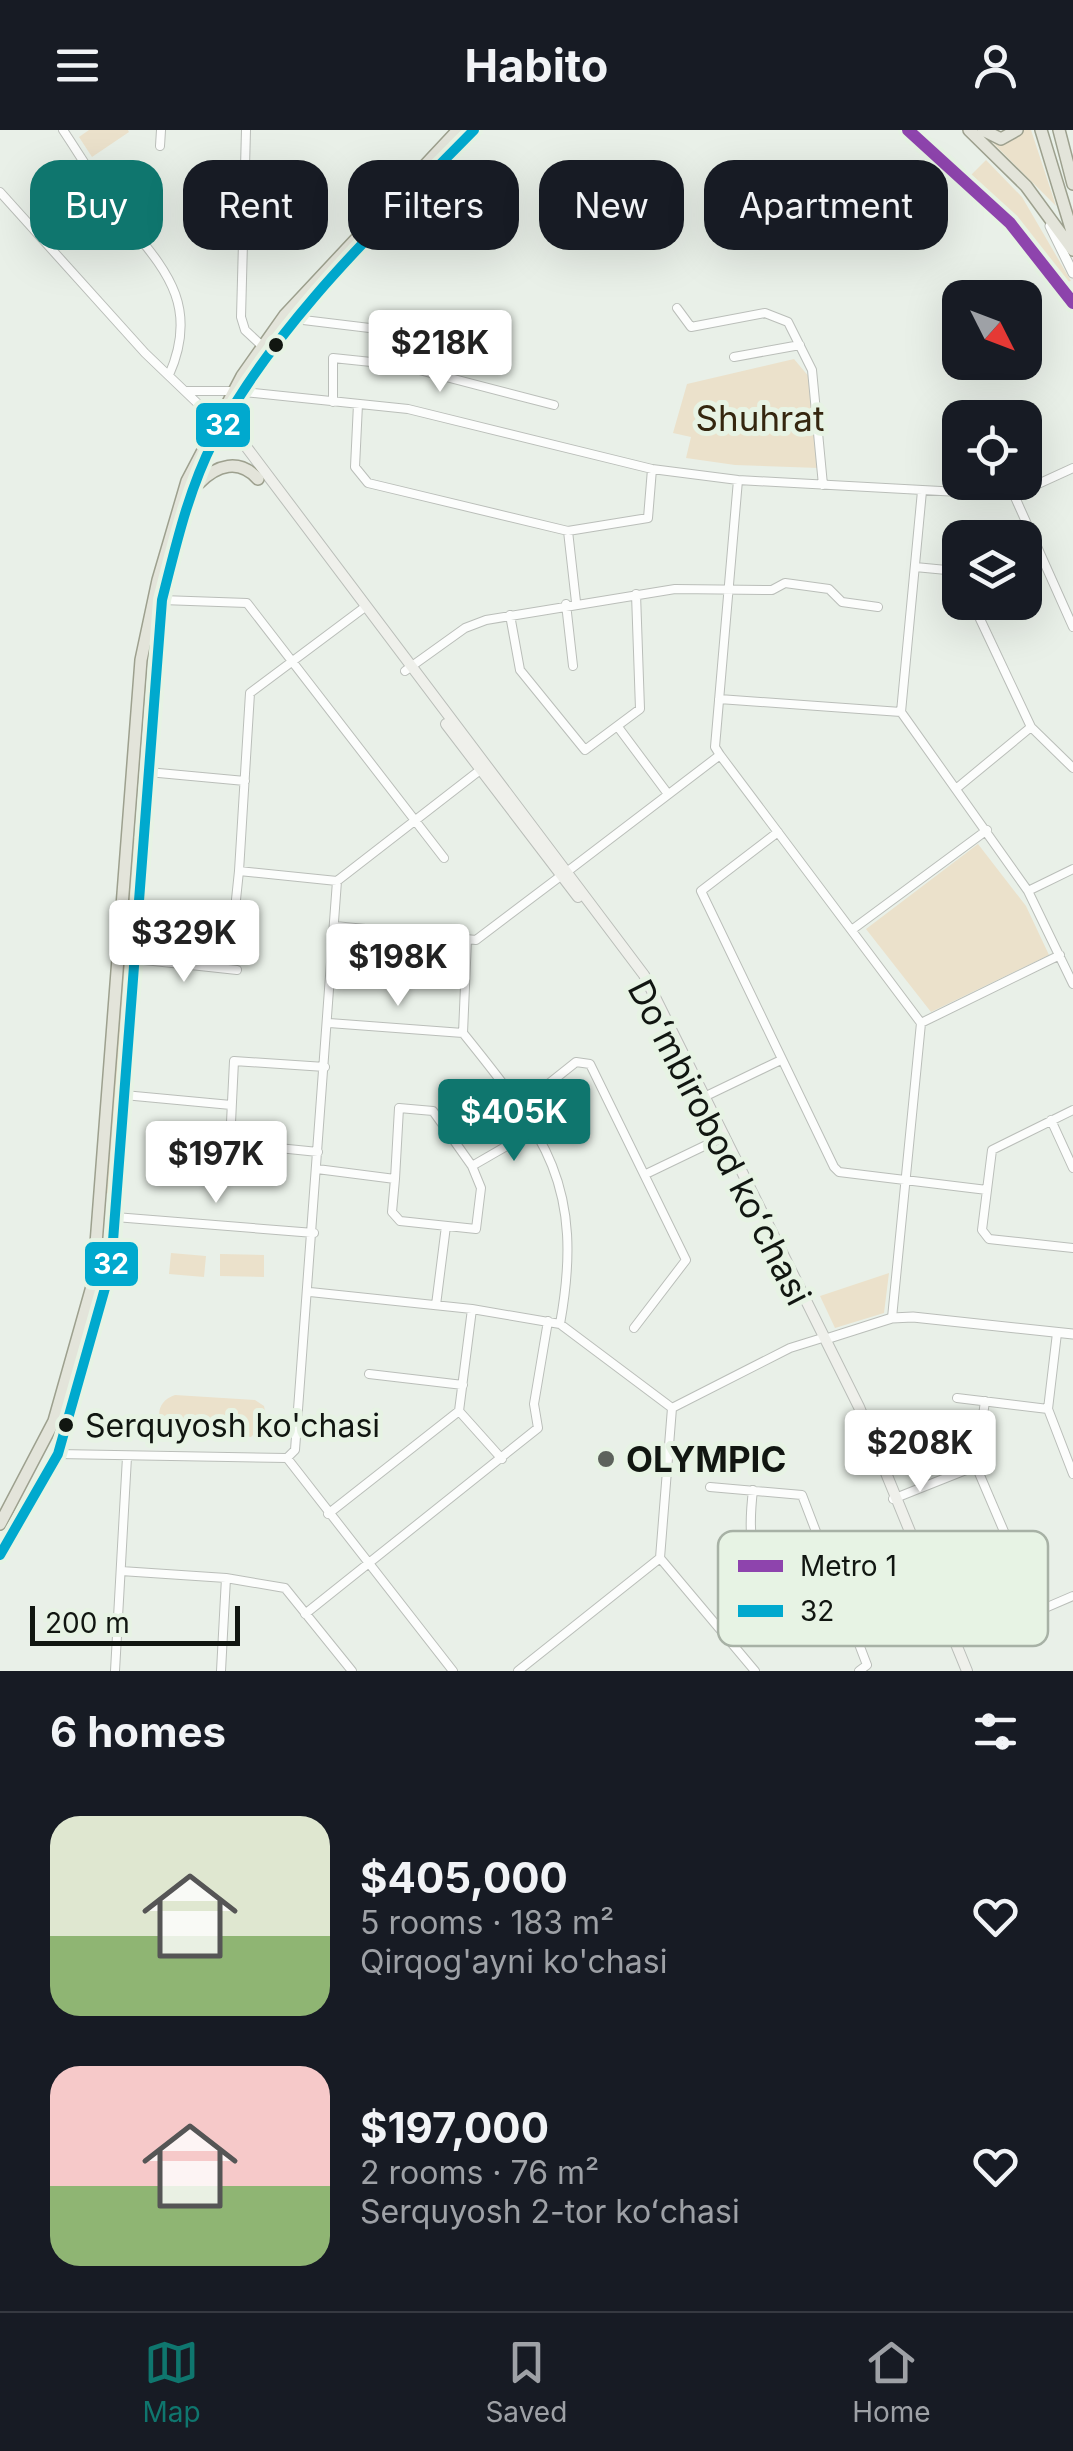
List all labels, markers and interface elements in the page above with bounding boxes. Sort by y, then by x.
icon: menu [50,38,105,93]
text: Habito [465,38,608,93]
icon: person [968,38,1023,93]
chip: Buy [30,160,163,250]
chip: Rent [183,160,328,250]
chip: Filters [348,160,519,250]
chip: New [539,160,684,250]
chip: Apartment [704,160,948,250]
north arrow [942,280,1042,380]
map controls [942,280,1042,620]
pin: $218K [370,310,510,395]
text: $218K [391,323,489,362]
unlabelled marker [266,335,286,355]
park label: Shuhrat [696,397,824,439]
button: locate [942,400,1042,500]
line badge: 32 [194,401,252,449]
text: 32 [205,408,241,442]
button: layers [942,520,1042,620]
pin: $329K [114,900,254,985]
text: $329K [131,913,237,952]
pin: $198K [328,924,468,1009]
text: $198K [348,937,448,976]
street label: Doʻmbirobod koʻchasi [620,972,820,1312]
pin: $405K [444,1079,584,1164]
text: $405K [460,1092,568,1131]
pin: $197K [146,1121,286,1206]
text: $197K [168,1134,264,1173]
line badge: 32 [83,1240,140,1288]
text: 32 [93,1247,129,1281]
place label: Serquyosh ko'chasi [85,1406,380,1445]
pin: $208K [850,1410,990,1495]
marker: Serquyosh ko'chasi [56,1415,76,1435]
text: $208K [867,1423,973,1462]
place label: OLYMPIC [626,1438,786,1480]
marker: OLYMPIC [595,1448,617,1470]
legend [718,1531,1048,1646]
text: Metro 1 [800,1549,897,1583]
text: 32 [800,1594,834,1628]
scale bar [30,1601,240,1646]
text: 200 m [45,1606,130,1640]
icon: filters [968,1704,1023,1759]
text: 6 homes [50,1706,226,1757]
text: $405,000 [360,1852,568,1903]
icon: home [130,1856,250,1976]
icon: heart [968,1889,1023,1944]
text: 5 rooms · 183 m² [360,1903,614,1942]
text: Qirqog'ayni ko'chasi [360,1942,667,1981]
text: $197,000 [360,2102,549,2153]
icon: home [130,2106,250,2226]
icon: heart [968,2139,1023,2194]
text: 2 rooms · 76 m² [360,2153,599,2192]
text: Serquyosh 2-tor koʻchasi [360,2192,740,2231]
tab: Map [142,2335,201,2429]
tab: Saved [485,2335,567,2429]
tab: Home [852,2335,931,2429]

